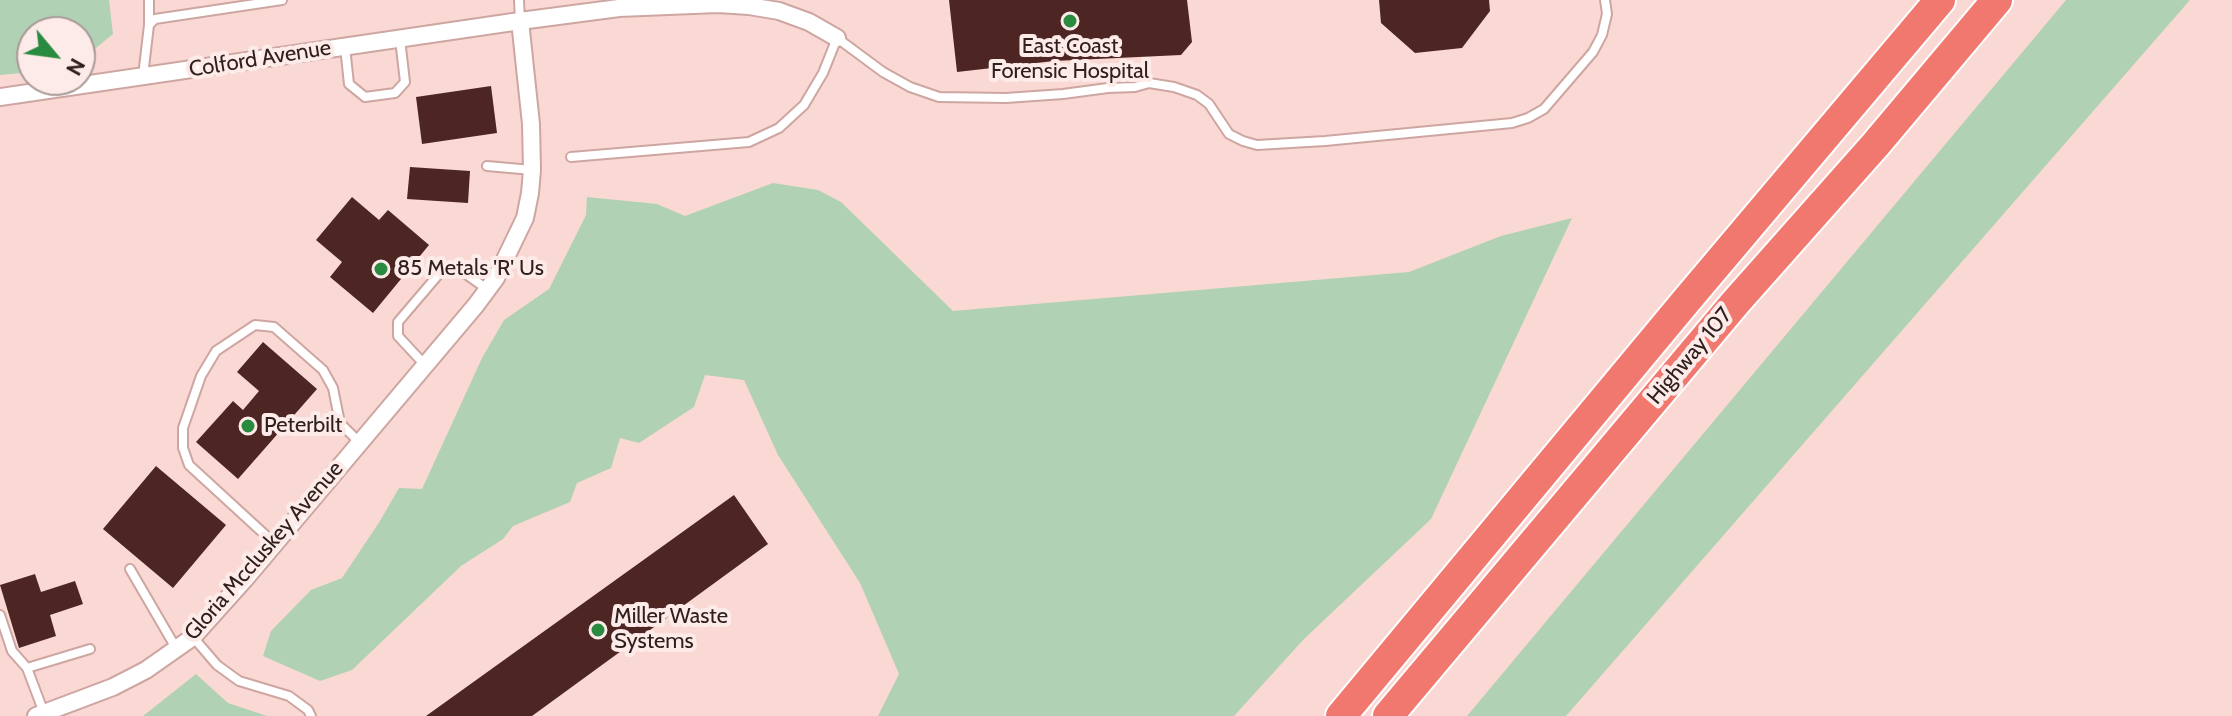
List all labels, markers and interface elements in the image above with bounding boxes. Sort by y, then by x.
marker: East Coast Forensic Hospital [1061,12,1079,30]
north arrow [16,16,96,96]
place label: East Coast Forensic Hospital [991,34,1149,86]
street label: Colford Avenue [187,35,333,83]
text: N [60,54,91,80]
place label: 85 Metals 'R' Us [397,256,544,282]
marker: 85 Metals 'R' Us [372,260,390,278]
street label: Highway 107 [1642,302,1738,410]
place label: Peterbilt [264,413,342,439]
marker: Peterbilt [239,417,257,435]
street label: Gloria Mccluskey Avenue [179,456,349,646]
place label: Miller Waste Systems [614,604,728,656]
marker: Miller Waste Systems [589,621,607,639]

